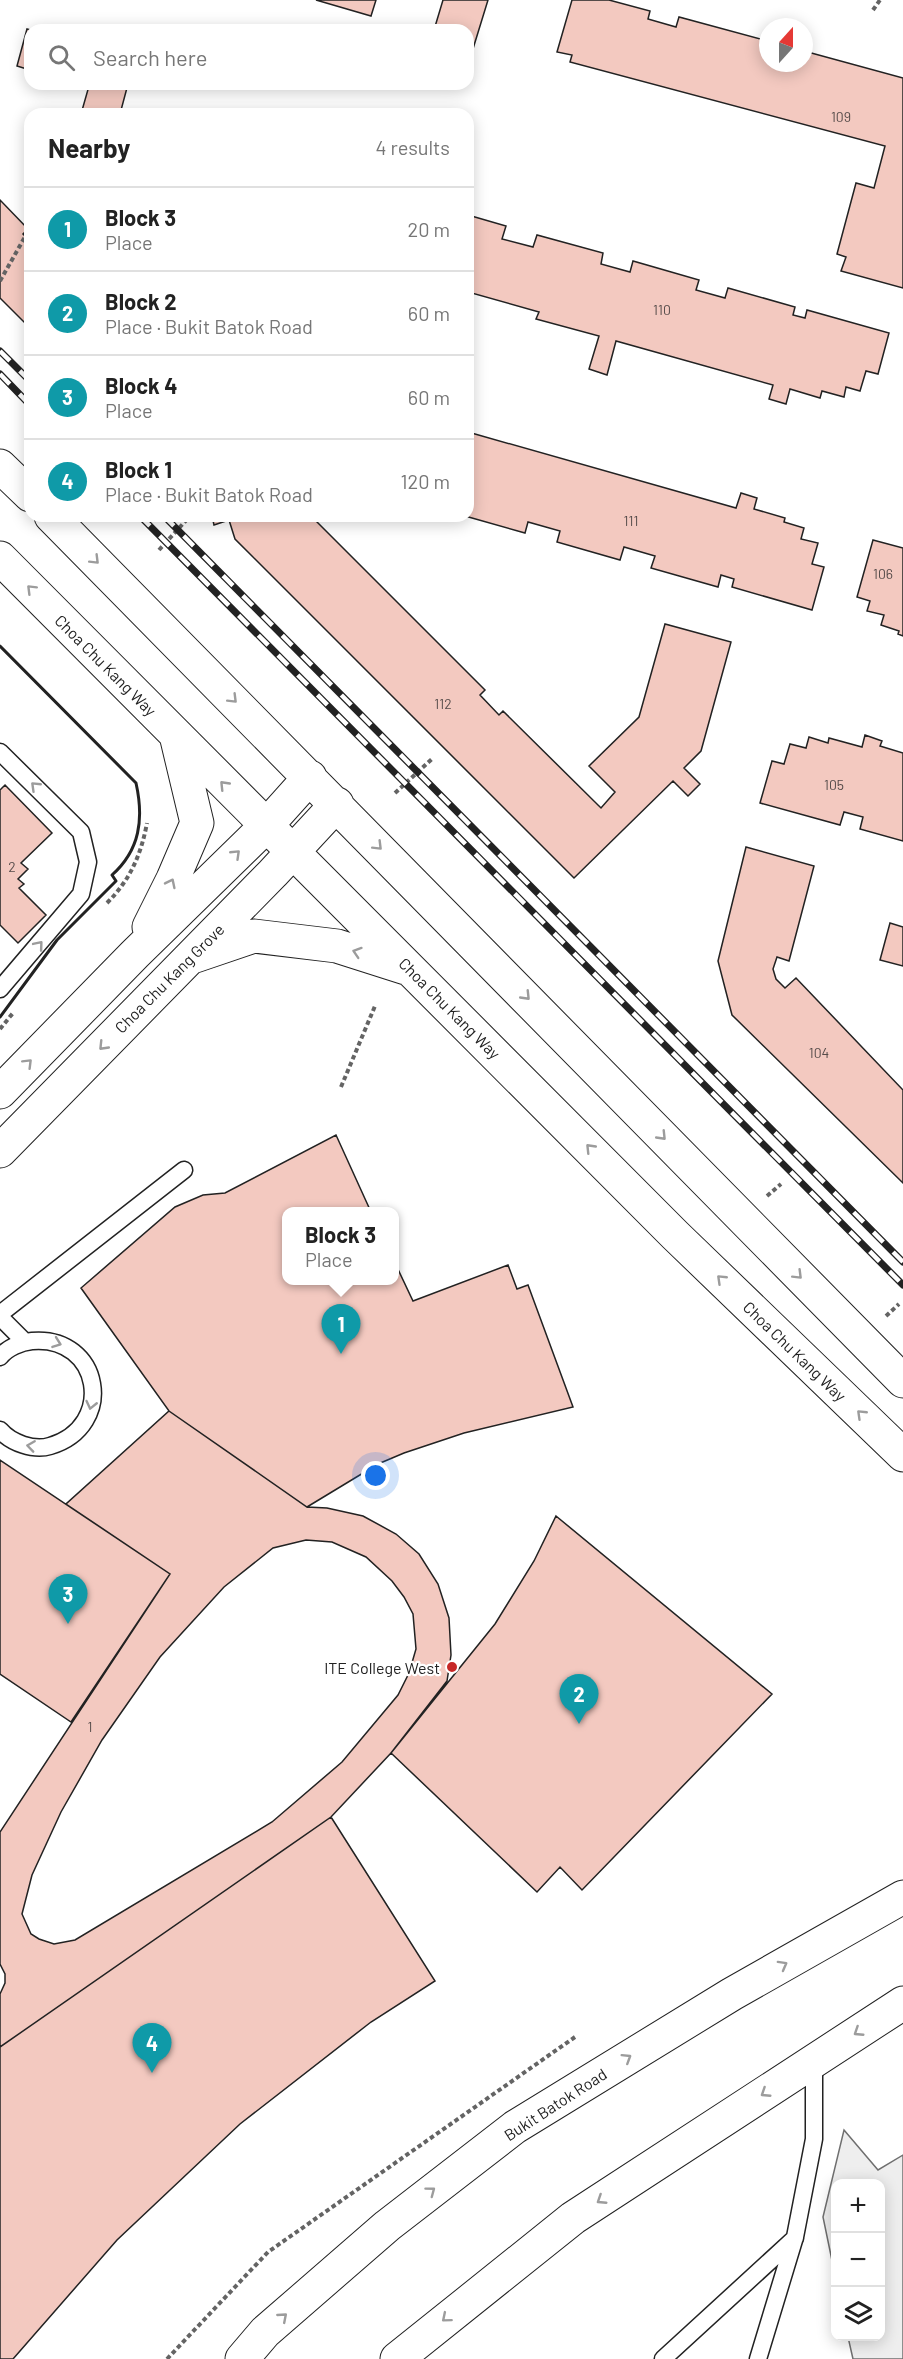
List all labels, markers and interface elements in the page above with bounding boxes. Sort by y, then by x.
north arrow [759,18,813,72]
search box [24,24,474,90]
icon: search [45,41,78,74]
text: Search here [93,44,207,70]
house number: 109 [831,108,851,125]
text: Nearby [48,132,130,163]
text: 4 results [375,135,450,159]
text: Block 3 [105,204,176,230]
text: 1 [64,217,71,241]
text: 20 m [407,217,450,241]
text: Place [105,230,153,254]
text: Block 2 [105,288,177,314]
text: 2 [62,301,73,325]
text: 60 m [408,301,450,325]
house number: 110 [653,301,671,318]
text: Place · Bukit Batok Road [105,314,313,338]
text: Block 4 [105,372,178,398]
text: 3 [62,385,73,409]
text: 60 m [408,385,450,409]
text: Place [105,398,153,422]
text: Block 1 [105,456,172,482]
text: 4 [61,469,74,493]
text: 120 m [400,469,450,493]
text: Place · Bukit Batok Road [105,482,313,506]
house number: 111 [624,512,638,529]
one-way arrow [88,553,99,564]
house number: 106 [873,565,893,582]
one-way arrow [27,586,38,597]
street label: Choa Chu Kang Way [51,610,161,720]
one-way arrow [225,691,236,702]
house number: 112 [434,695,452,712]
house number: 105 [824,776,844,793]
one-way arrow [220,781,231,791]
one-way arrow [31,783,42,794]
one-way arrow [371,838,382,849]
one-way arrow [229,851,240,862]
house number: 2 [8,858,16,875]
one-way arrow [164,879,175,890]
street label: Choa Chu Kang Grove [110,919,228,1037]
one-way arrow [32,941,43,952]
one-way arrow [352,947,363,959]
street label: Choa Chu Kang Way [395,953,505,1063]
one-way arrow [519,990,530,1000]
one-way arrow [99,1038,110,1049]
house number: 104 [809,1044,829,1061]
one-way arrow [21,1060,32,1070]
one-way arrow [654,1129,665,1140]
one-way arrow [586,1144,597,1154]
popup [282,1207,399,1285]
text: Block 3 [305,1221,376,1247]
text: Place [305,1247,353,1271]
one-way arrow [791,1268,802,1279]
one-way arrow [717,1275,727,1286]
street label: Choa Chu Kang Way [740,1297,851,1405]
pin: 1 [322,1304,360,1354]
one-way arrow [51,1336,62,1349]
one-way arrow [85,1400,98,1410]
one-way arrow [857,1411,868,1422]
one-way arrow [27,1440,36,1452]
your location [361,1461,390,1490]
pin: 3 [48,1574,88,1624]
place label: ITE College West [324,1658,440,1677]
marker: ITE College West [445,1660,459,1674]
pin: 2 [560,1674,598,1724]
house number: 1 [88,1718,92,1735]
one-way arrow [777,1961,787,1972]
pin: 4 [132,2024,172,2073]
one-way arrow [854,2025,865,2036]
one-way arrow [621,2054,631,2066]
street label: Bukit Batok Road [500,2064,610,2144]
one-way arrow [760,2086,771,2097]
map controls [831,2179,885,2341]
button: + [831,2179,885,2233]
one-way arrow [425,2188,436,2199]
one-way arrow [597,2192,607,2204]
button: − [831,2233,885,2287]
button: layers [831,2287,885,2341]
one-way arrow [442,2311,453,2322]
one-way arrow [276,2313,286,2324]

